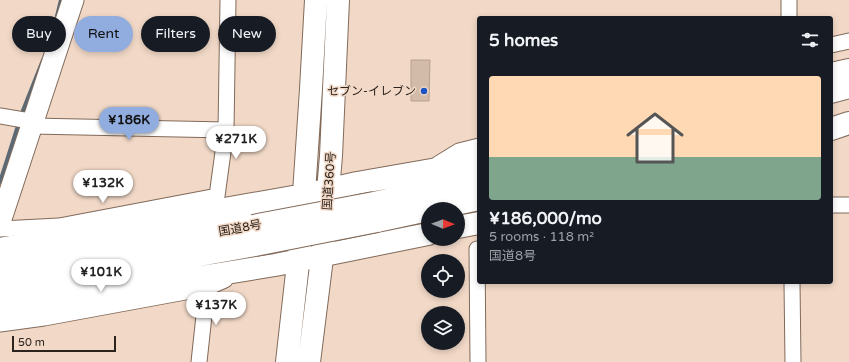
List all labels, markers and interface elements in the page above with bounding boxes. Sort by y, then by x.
chip: Buy [12,16,66,52]
chip: Rent [74,16,133,52]
chip: Filters [141,16,210,52]
chip: New [218,16,276,52]
icon: filters [799,29,821,51]
text: 5 homes [489,30,558,51]
place label: セブン-イレブン [327,84,416,98]
marker: セブン-イレブン [419,86,429,96]
icon: home [619,102,691,174]
pin: ¥186K [101,107,157,141]
text: ¥186K [108,112,150,128]
pin: ¥271K [208,126,264,160]
text: ¥271K [215,131,257,147]
street label: 国道360号 [320,151,338,211]
pin: ¥132K [75,170,131,204]
text: ¥132K [82,175,124,191]
north arrow [421,202,465,246]
map controls [421,202,465,350]
text: ¥186,000/mo [489,208,602,229]
street label: 国道8号 [217,217,263,239]
text: 5 rooms · 118 m² [489,229,594,245]
text: 国道8号 [489,248,536,264]
button: locate [421,254,465,298]
pin: ¥101K [73,259,129,293]
text: ¥101K [80,264,122,280]
pin: ¥137K [188,292,244,326]
text: ¥137K [195,297,237,313]
button: layers [421,306,465,350]
scale bar [12,334,116,353]
text: 50 m [18,336,45,349]

